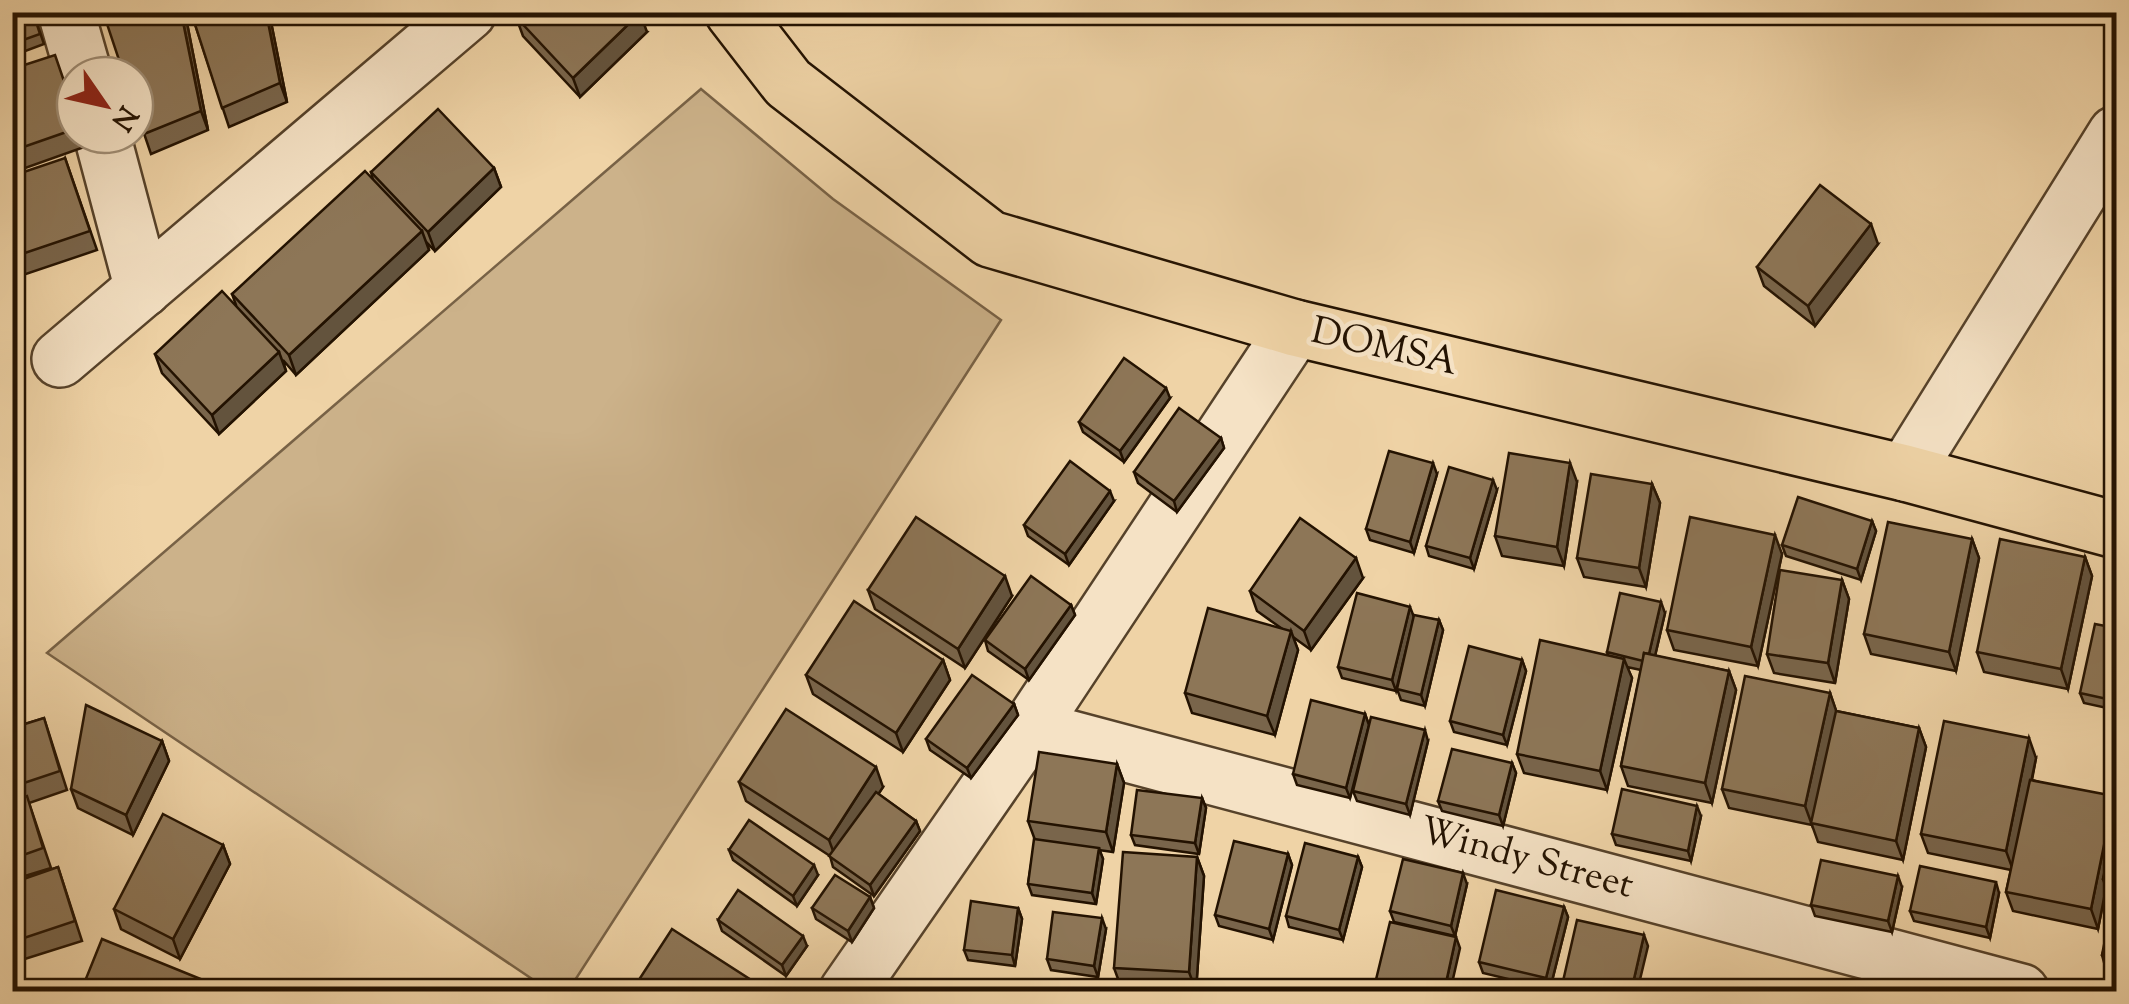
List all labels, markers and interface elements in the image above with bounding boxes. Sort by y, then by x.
north arrow [55,55,155,155]
text: N [100,97,146,138]
street label: DOMSA [1305,306,1463,392]
street label: Windy Street [1413,806,1639,914]

